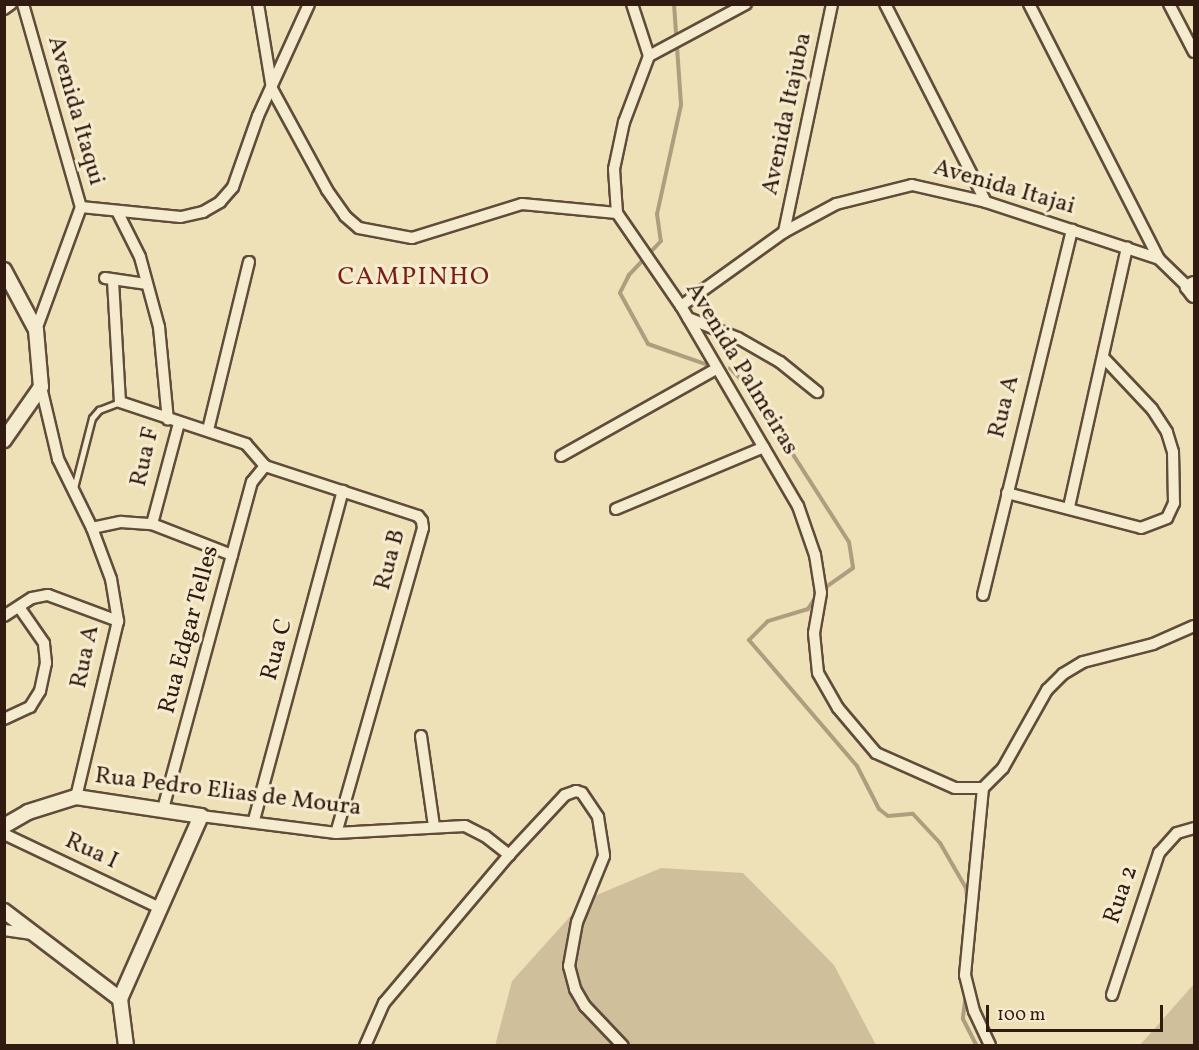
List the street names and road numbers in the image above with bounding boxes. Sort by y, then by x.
street label: Avenida Itajuba [757,30,819,198]
street label: Avenida Itaqui [40,33,110,189]
street label: Avenida Itajai [930,154,1078,222]
street label: Avenida Palmeiras [678,277,804,461]
street label: Rua A [983,373,1027,441]
street label: Rua F [125,424,167,490]
street label: Rua B [369,526,413,594]
street label: Rua Edgar Telles [154,542,226,718]
street label: Rua C [256,616,300,684]
street label: Rua A [65,623,107,691]
street label: Rua Pedro Elias de Moura [93,762,363,824]
street label: Rua I [60,827,122,877]
street label: Rua 2 [1099,862,1145,928]

